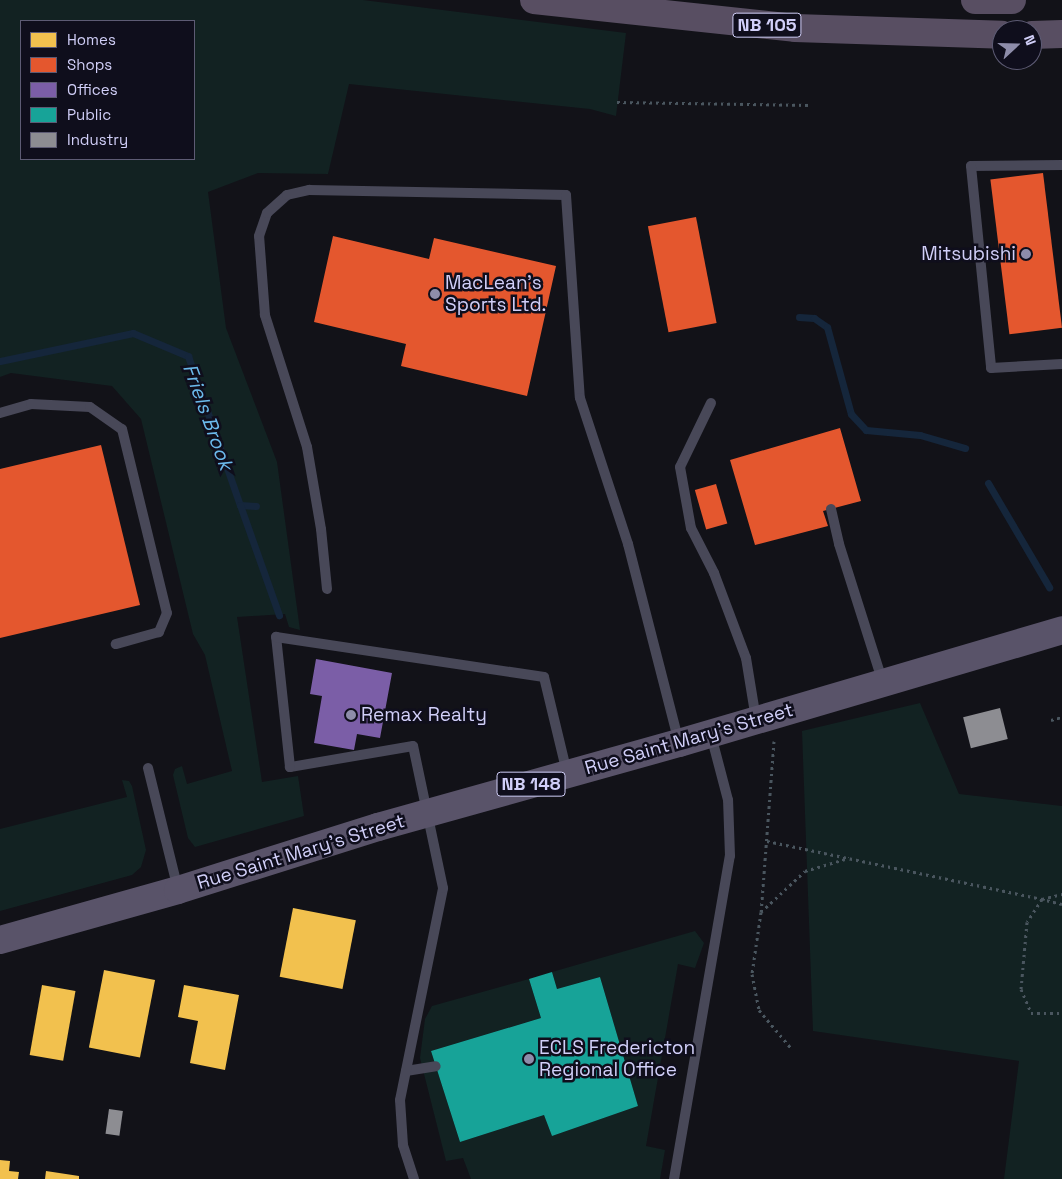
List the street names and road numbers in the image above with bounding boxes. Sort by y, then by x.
road number: NB 105 [732,10,802,40]
street label: Rue Saint Mary's Street [582,698,796,780]
road number: NB 148 [496,769,566,800]
street label: Rue Saint Mary's Street [194,810,408,894]

